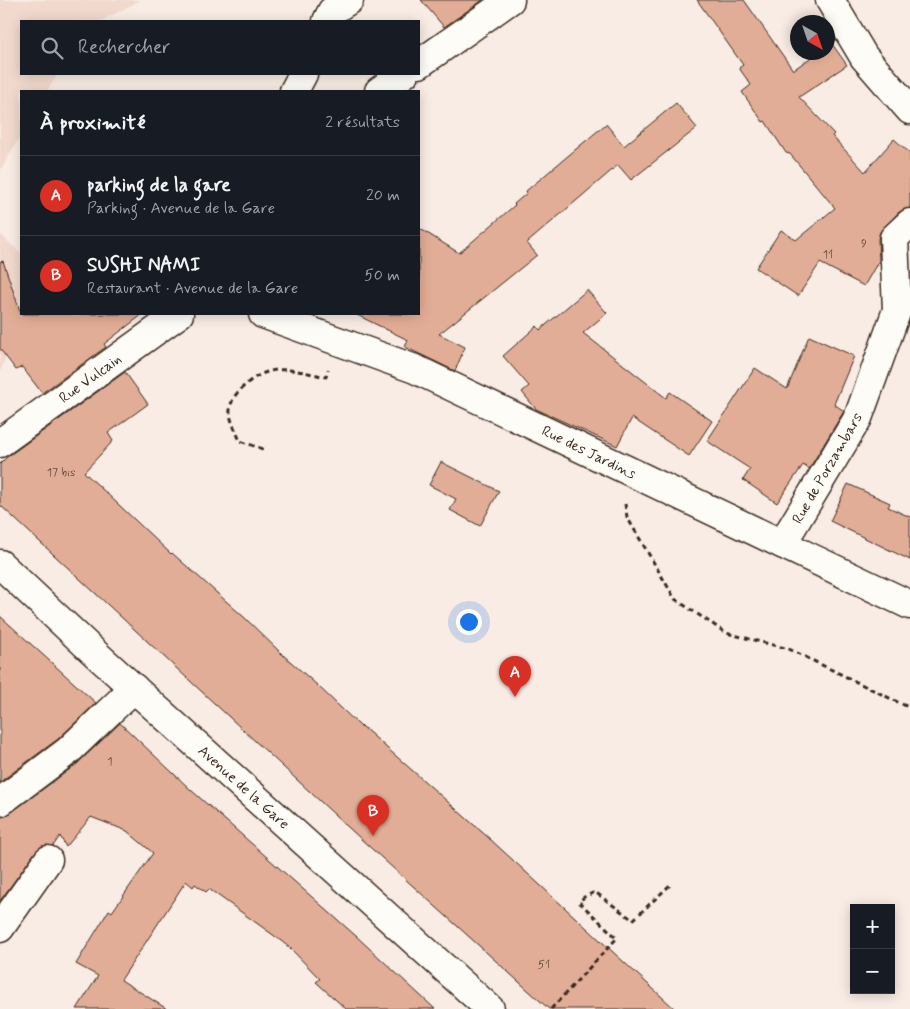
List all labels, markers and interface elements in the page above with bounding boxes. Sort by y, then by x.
north arrow [790,15,835,60]
search box [20,20,420,75]
icon: search [38,34,66,62]
text: Rechercher [78,35,170,60]
text: À proximité [40,109,146,137]
text: 2 résultats [325,112,400,133]
text: parking de la gare [87,173,231,198]
text: A [51,185,61,206]
text: 20 m [366,185,400,206]
text: Parking · Avenue de la Gare [87,198,275,219]
house number: 9 [861,236,867,252]
house number: 11 [823,247,833,263]
text: SUSHI NAMI [87,253,200,278]
text: B [51,265,61,286]
text: 50 m [364,265,400,286]
text: Restaurant · Avenue de la Gare [87,278,298,299]
street label: Rue Vulcain [55,349,126,408]
street label: Rue de Porzambars [788,409,868,528]
street label: Rue des Jardins [538,421,639,485]
house number: 17 bis [47,465,75,481]
your location [456,609,482,635]
pin: A [499,656,531,697]
street label: Avenue de la Gare [193,741,294,834]
house number: 1 [107,754,113,770]
pin: B [357,795,389,836]
map controls [850,904,895,994]
button: + [850,904,895,949]
button: − [850,949,895,994]
house number: 51 [538,957,550,973]

